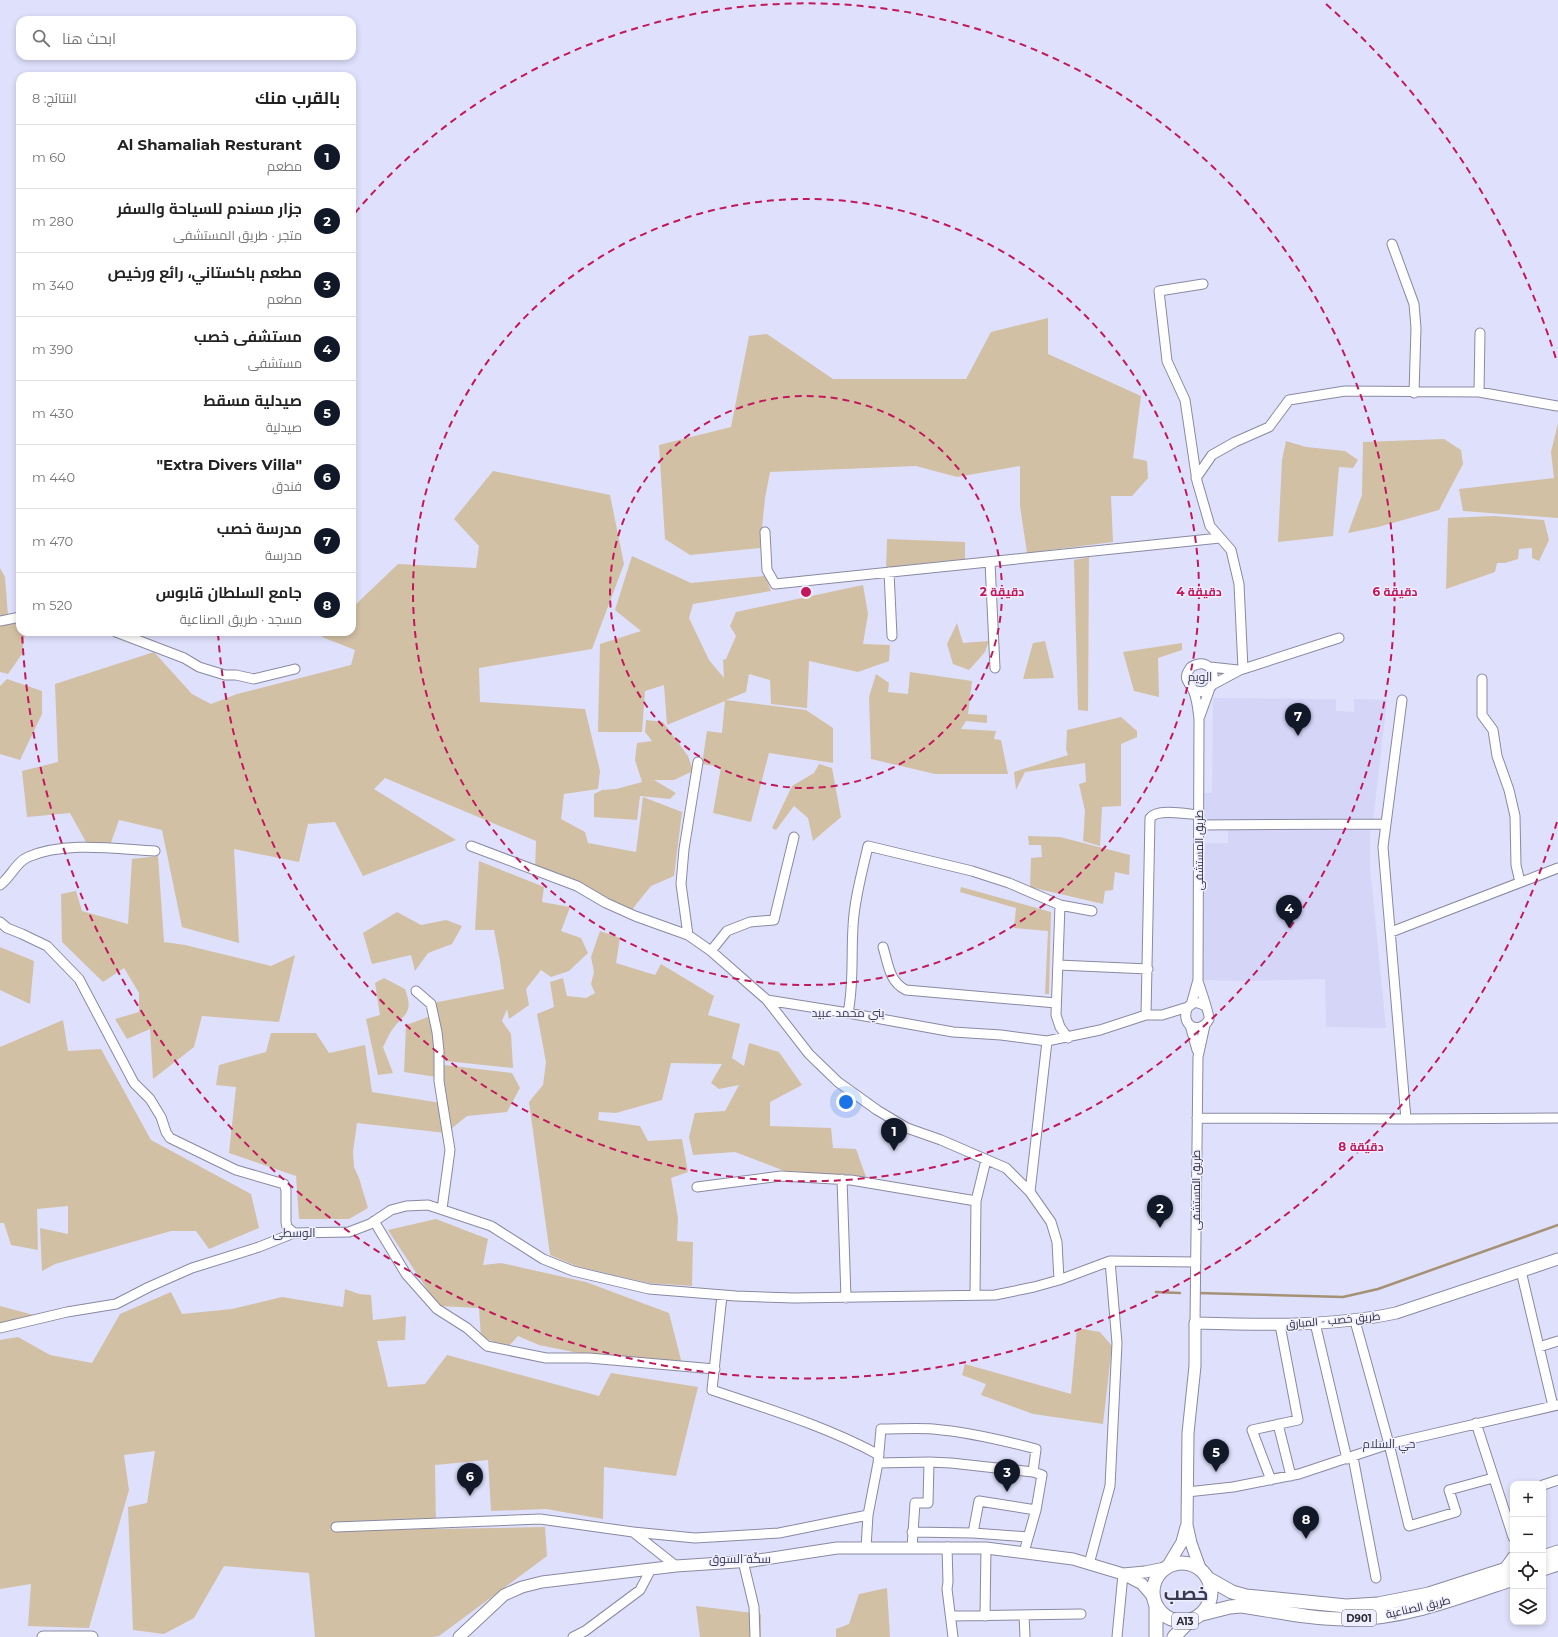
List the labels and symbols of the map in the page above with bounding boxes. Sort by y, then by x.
text: 2 دقيقة [980,584,1024,599]
text: 4 دقيقة [1176,584,1222,599]
text: 6 دقيقة [1373,584,1418,599]
centre of rings [799,585,813,599]
district label: الويم [1188,669,1212,685]
pin: 7 [1285,703,1311,736]
street label: طريق المستشفى [1192,810,1206,890]
pin: 4 [1276,895,1302,928]
district label: بني محمد عبيد [812,1005,884,1023]
your location [836,1092,856,1112]
pin: 1 [881,1118,907,1151]
text: 8 دقيقة [1338,1139,1384,1154]
street label: طريق المستشفى [1189,1150,1203,1230]
pin: 2 [1147,1195,1173,1228]
district label: الوسطى [273,1225,315,1240]
street label: طريق خصب - المبارق [1285,1309,1381,1331]
district label: حي السلام [1363,1436,1415,1454]
pin: 5 [1203,1439,1229,1472]
pin: 3 [994,1459,1020,1492]
pin: 6 [457,1463,483,1496]
pin: 8 [1293,1506,1319,1539]
district label: سكّة السوق [709,1551,771,1566]
district label: خصب [1164,1582,1208,1605]
street label: طريق الصناعية [1384,1593,1452,1621]
road number: D901 [1342,1610,1376,1626]
road number: A13 [1172,1613,1198,1629]

